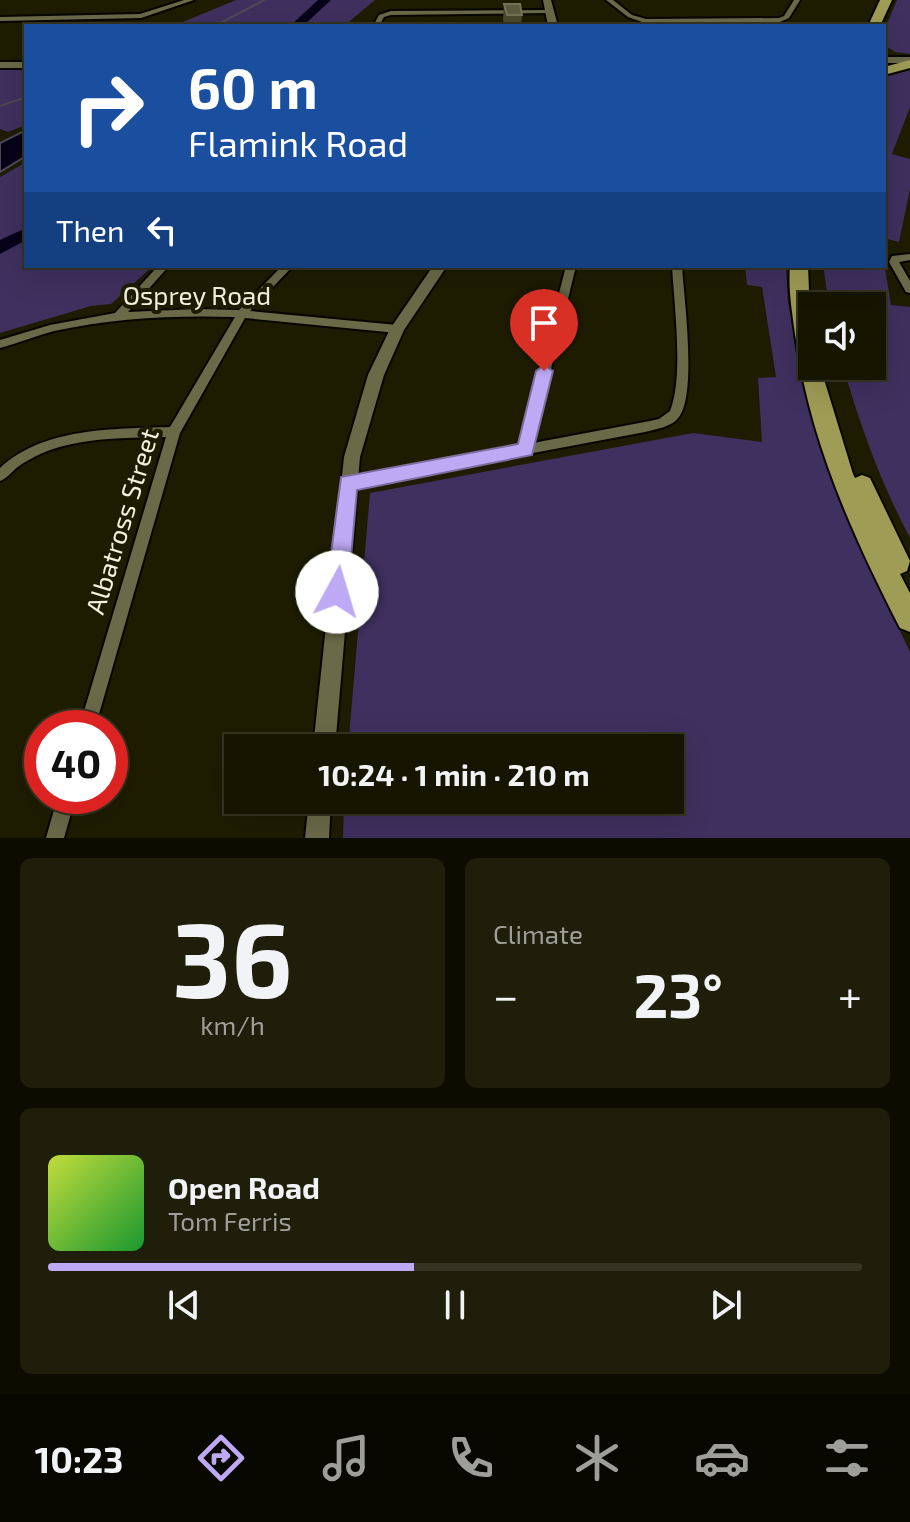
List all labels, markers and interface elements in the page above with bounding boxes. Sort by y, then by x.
text: 60 m [188,53,318,120]
icon: right [56,56,160,160]
text: Flamink Road [188,121,408,164]
icon: left [140,208,184,252]
text: Then [56,212,124,248]
street label: Osprey Road [123,279,271,310]
pin [510,289,578,371]
map controls [798,292,886,380]
button: sound [798,292,886,380]
icon: arrive [522,301,566,345]
street label: Albatross Street [78,424,164,617]
position arrow [295,550,379,634]
speed limit sign: 40 [24,710,128,814]
text: 10:24 · 1 min · 210 m [318,756,590,792]
text: 36 [172,894,293,1019]
text: Climate [493,918,583,949]
text: 23° [633,958,723,1030]
text: − [493,968,519,1021]
text: + [838,968,862,1021]
text: km/h [200,1009,265,1040]
text: Open Road [168,1169,320,1205]
text: Tom Ferris [168,1205,292,1236]
icon: previous [162,1283,206,1327]
icon: pause [433,1283,477,1327]
icon: next [704,1283,748,1327]
icon: directions [193,1430,249,1486]
icon: music [318,1430,374,1486]
icon: phone [443,1430,499,1486]
icon: climate [569,1430,625,1486]
icon: car [694,1430,750,1486]
icon: filters [819,1430,875,1486]
text: 10:23 [35,1437,124,1480]

